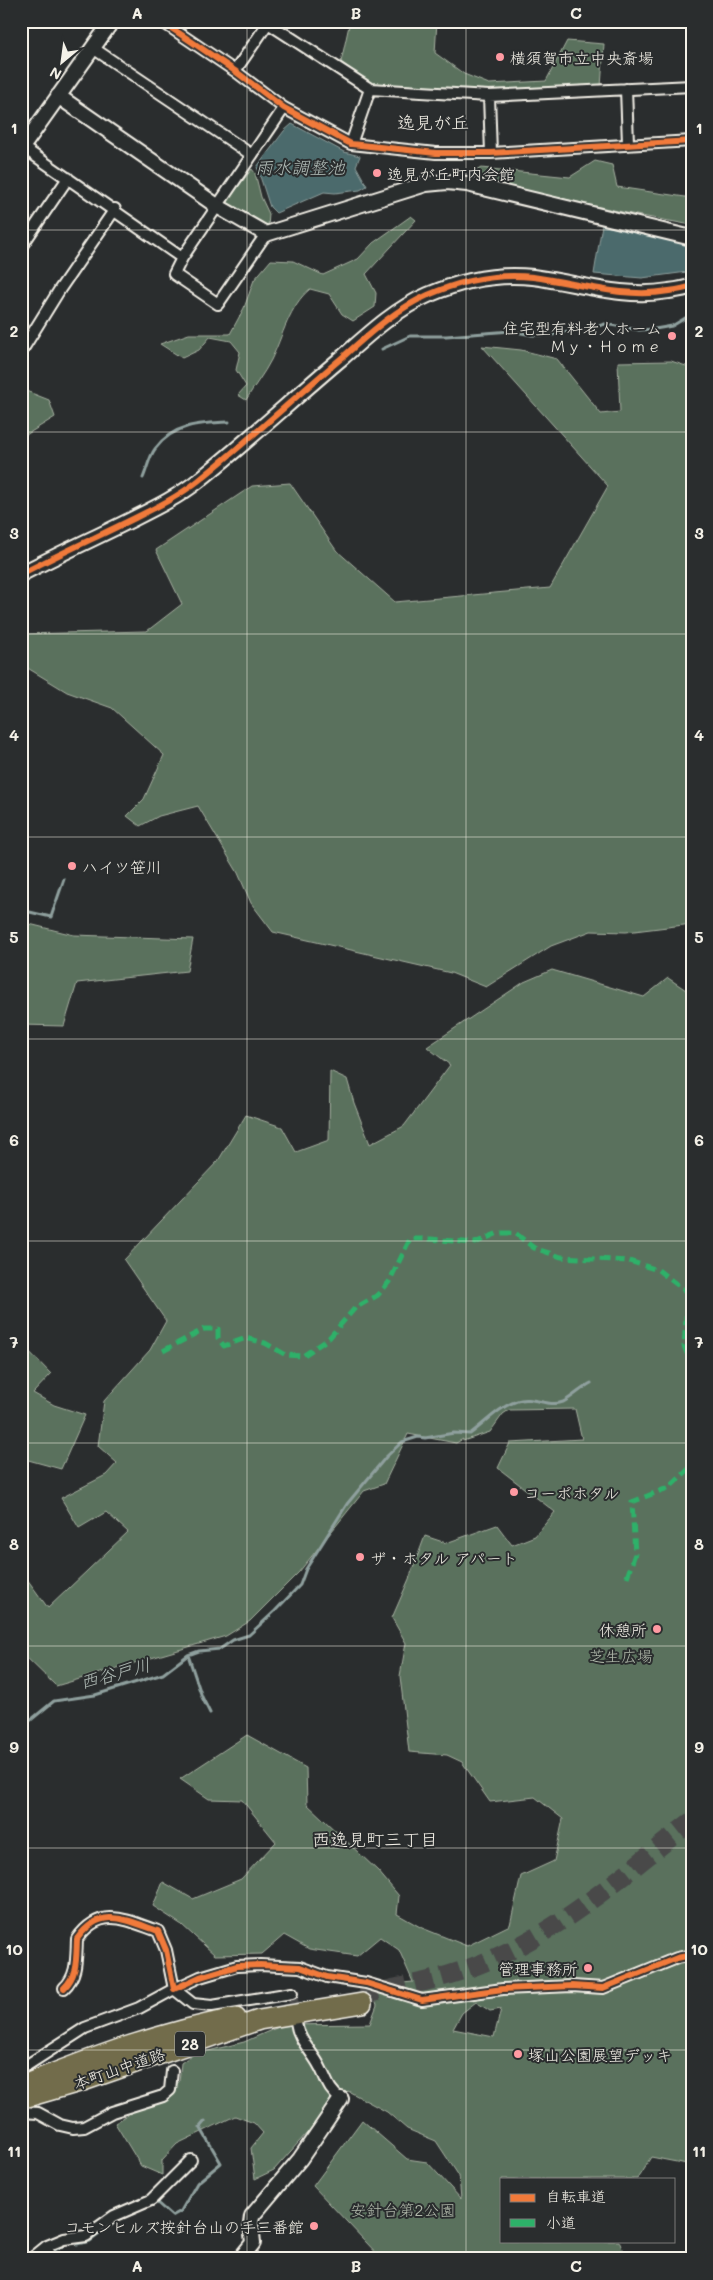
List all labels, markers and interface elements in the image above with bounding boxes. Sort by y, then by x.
text: A [131,2,143,23]
text: B [351,2,361,23]
text: C [570,2,582,23]
north arrow [38,38,88,88]
place label: 横須賀市立中央斎場 [510,47,654,68]
marker: 横須賀市立中央斎場 [494,51,506,63]
text: N [46,63,65,85]
district label: 逸見が丘 [397,110,469,134]
text: 1 [10,117,18,138]
text: 1 [695,117,703,138]
water label: 雨水調整池 [255,155,346,179]
place label: 逸見が丘町内会館 [387,163,515,184]
marker: 逸見が丘町内会館 [371,167,383,179]
place label: 住宅型有料老人ホーム Ｍｙ・Ｈｏｍｅ [503,317,662,356]
text: 2 [10,320,19,341]
text: 2 [695,320,704,341]
marker: 住宅型有料老人ホーム Ｍｙ・Ｈｏｍｅ [666,330,678,342]
text: 3 [9,522,19,543]
text: 3 [694,522,704,543]
text: 4 [9,724,19,745]
text: 4 [694,724,704,745]
place label: ハイツ笹川 [82,856,162,877]
marker: ハイツ笹川 [66,860,78,872]
text: 5 [9,926,19,947]
text: 5 [694,926,704,947]
text: 6 [9,1129,19,1150]
text: 6 [694,1129,704,1150]
text: 7 [10,1331,19,1352]
text: 7 [695,1331,704,1352]
place label: コーポホタル [524,1482,620,1503]
marker: コーポホタル [508,1486,520,1498]
text: 8 [9,1533,19,1554]
text: 8 [694,1533,704,1554]
place label: ザ・ホタル アパート [370,1547,518,1568]
marker: ザ・ホタル アパート [354,1551,366,1563]
place label: 休憩所 [599,1619,647,1640]
marker: 休憩所 [651,1623,663,1635]
park label: 芝生広場 [589,1645,653,1666]
water label: 西谷戸川 [77,1652,153,1694]
text: 9 [9,1736,19,1757]
text: 9 [694,1736,704,1757]
district label: 西逸見町三丁目 [312,1827,438,1851]
text: 10 [5,1938,23,1959]
text: 10 [690,1938,708,1959]
place label: 管理事務所 [498,1958,578,1979]
marker: 管理事務所 [582,1962,594,1974]
road number: 28 [175,2032,205,2056]
street label: 本町山中道路 [70,2042,168,2094]
place label: 塚山公園展望デッキ [528,2044,672,2065]
marker: 塚山公園展望デッキ [512,2048,524,2060]
text: 11 [7,2140,21,2161]
text: 11 [692,2140,706,2161]
legend [500,2178,676,2242]
text: 自転車道 [546,2186,606,2206]
park label: 安針台第2公園 [351,2199,455,2220]
text: 小道 [546,2212,576,2232]
place label: コモンヒルズ按針台山の手三番館 [64,2216,304,2237]
marker: コモンヒルズ按針台山の手三番館 [308,2220,320,2232]
text: A [131,2255,143,2276]
text: B [351,2255,361,2276]
text: C [570,2255,582,2276]

